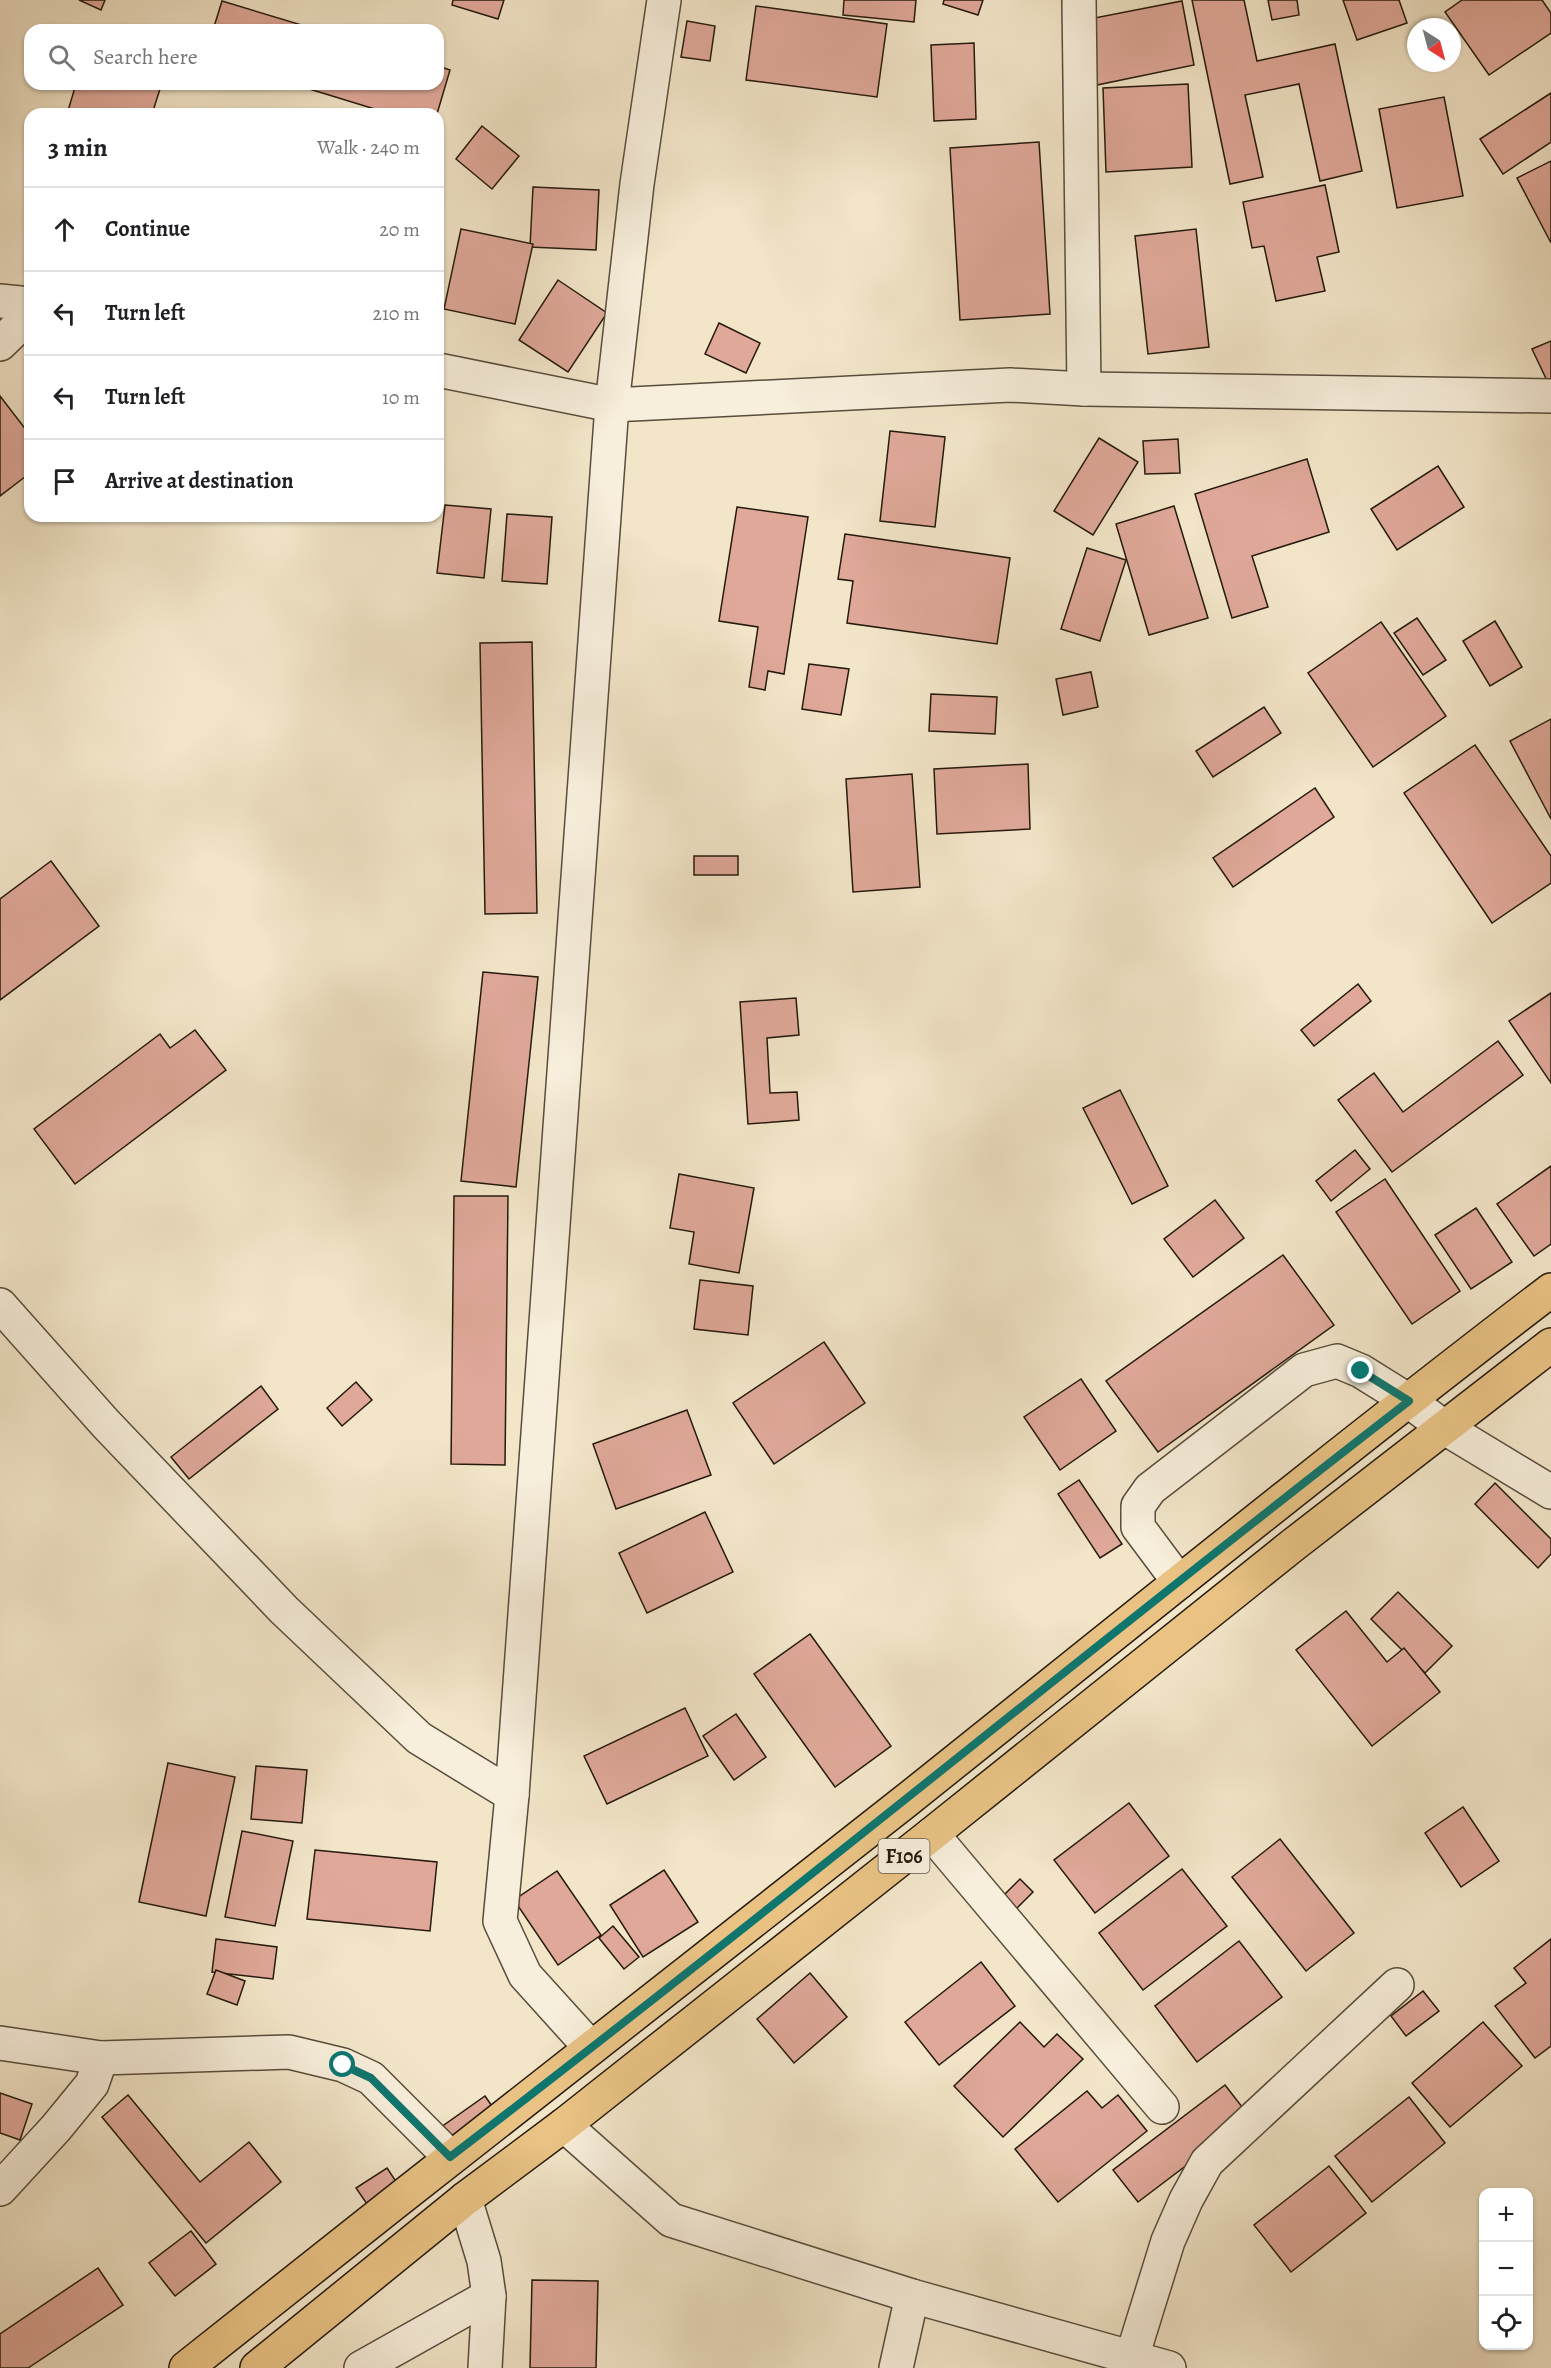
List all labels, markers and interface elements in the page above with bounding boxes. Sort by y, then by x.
north arrow [1407,18,1461,72]
search box [24,24,444,90]
icon: search [45,41,78,74]
text: Search here [93,42,198,72]
text: 3 min [48,130,108,165]
text: Walk · 240 m [317,134,420,161]
icon: ahead [48,213,81,246]
text: Continue [105,214,190,244]
text: 20 m [379,216,420,243]
icon: left [48,297,81,330]
text: Turn left [105,298,185,328]
text: 210 m [372,300,420,327]
icon: left [48,381,81,414]
text: Turn left [105,382,185,412]
text: 10 m [382,384,420,411]
icon: arrive [48,465,81,498]
text: Arrive at destination [105,466,294,496]
route end [1347,1357,1373,1383]
road number: F106 [878,1839,930,1873]
route start [329,2051,355,2077]
map controls [1479,2188,1533,2350]
button: + [1479,2188,1533,2242]
button: − [1479,2242,1533,2296]
button: locate [1479,2296,1533,2350]

